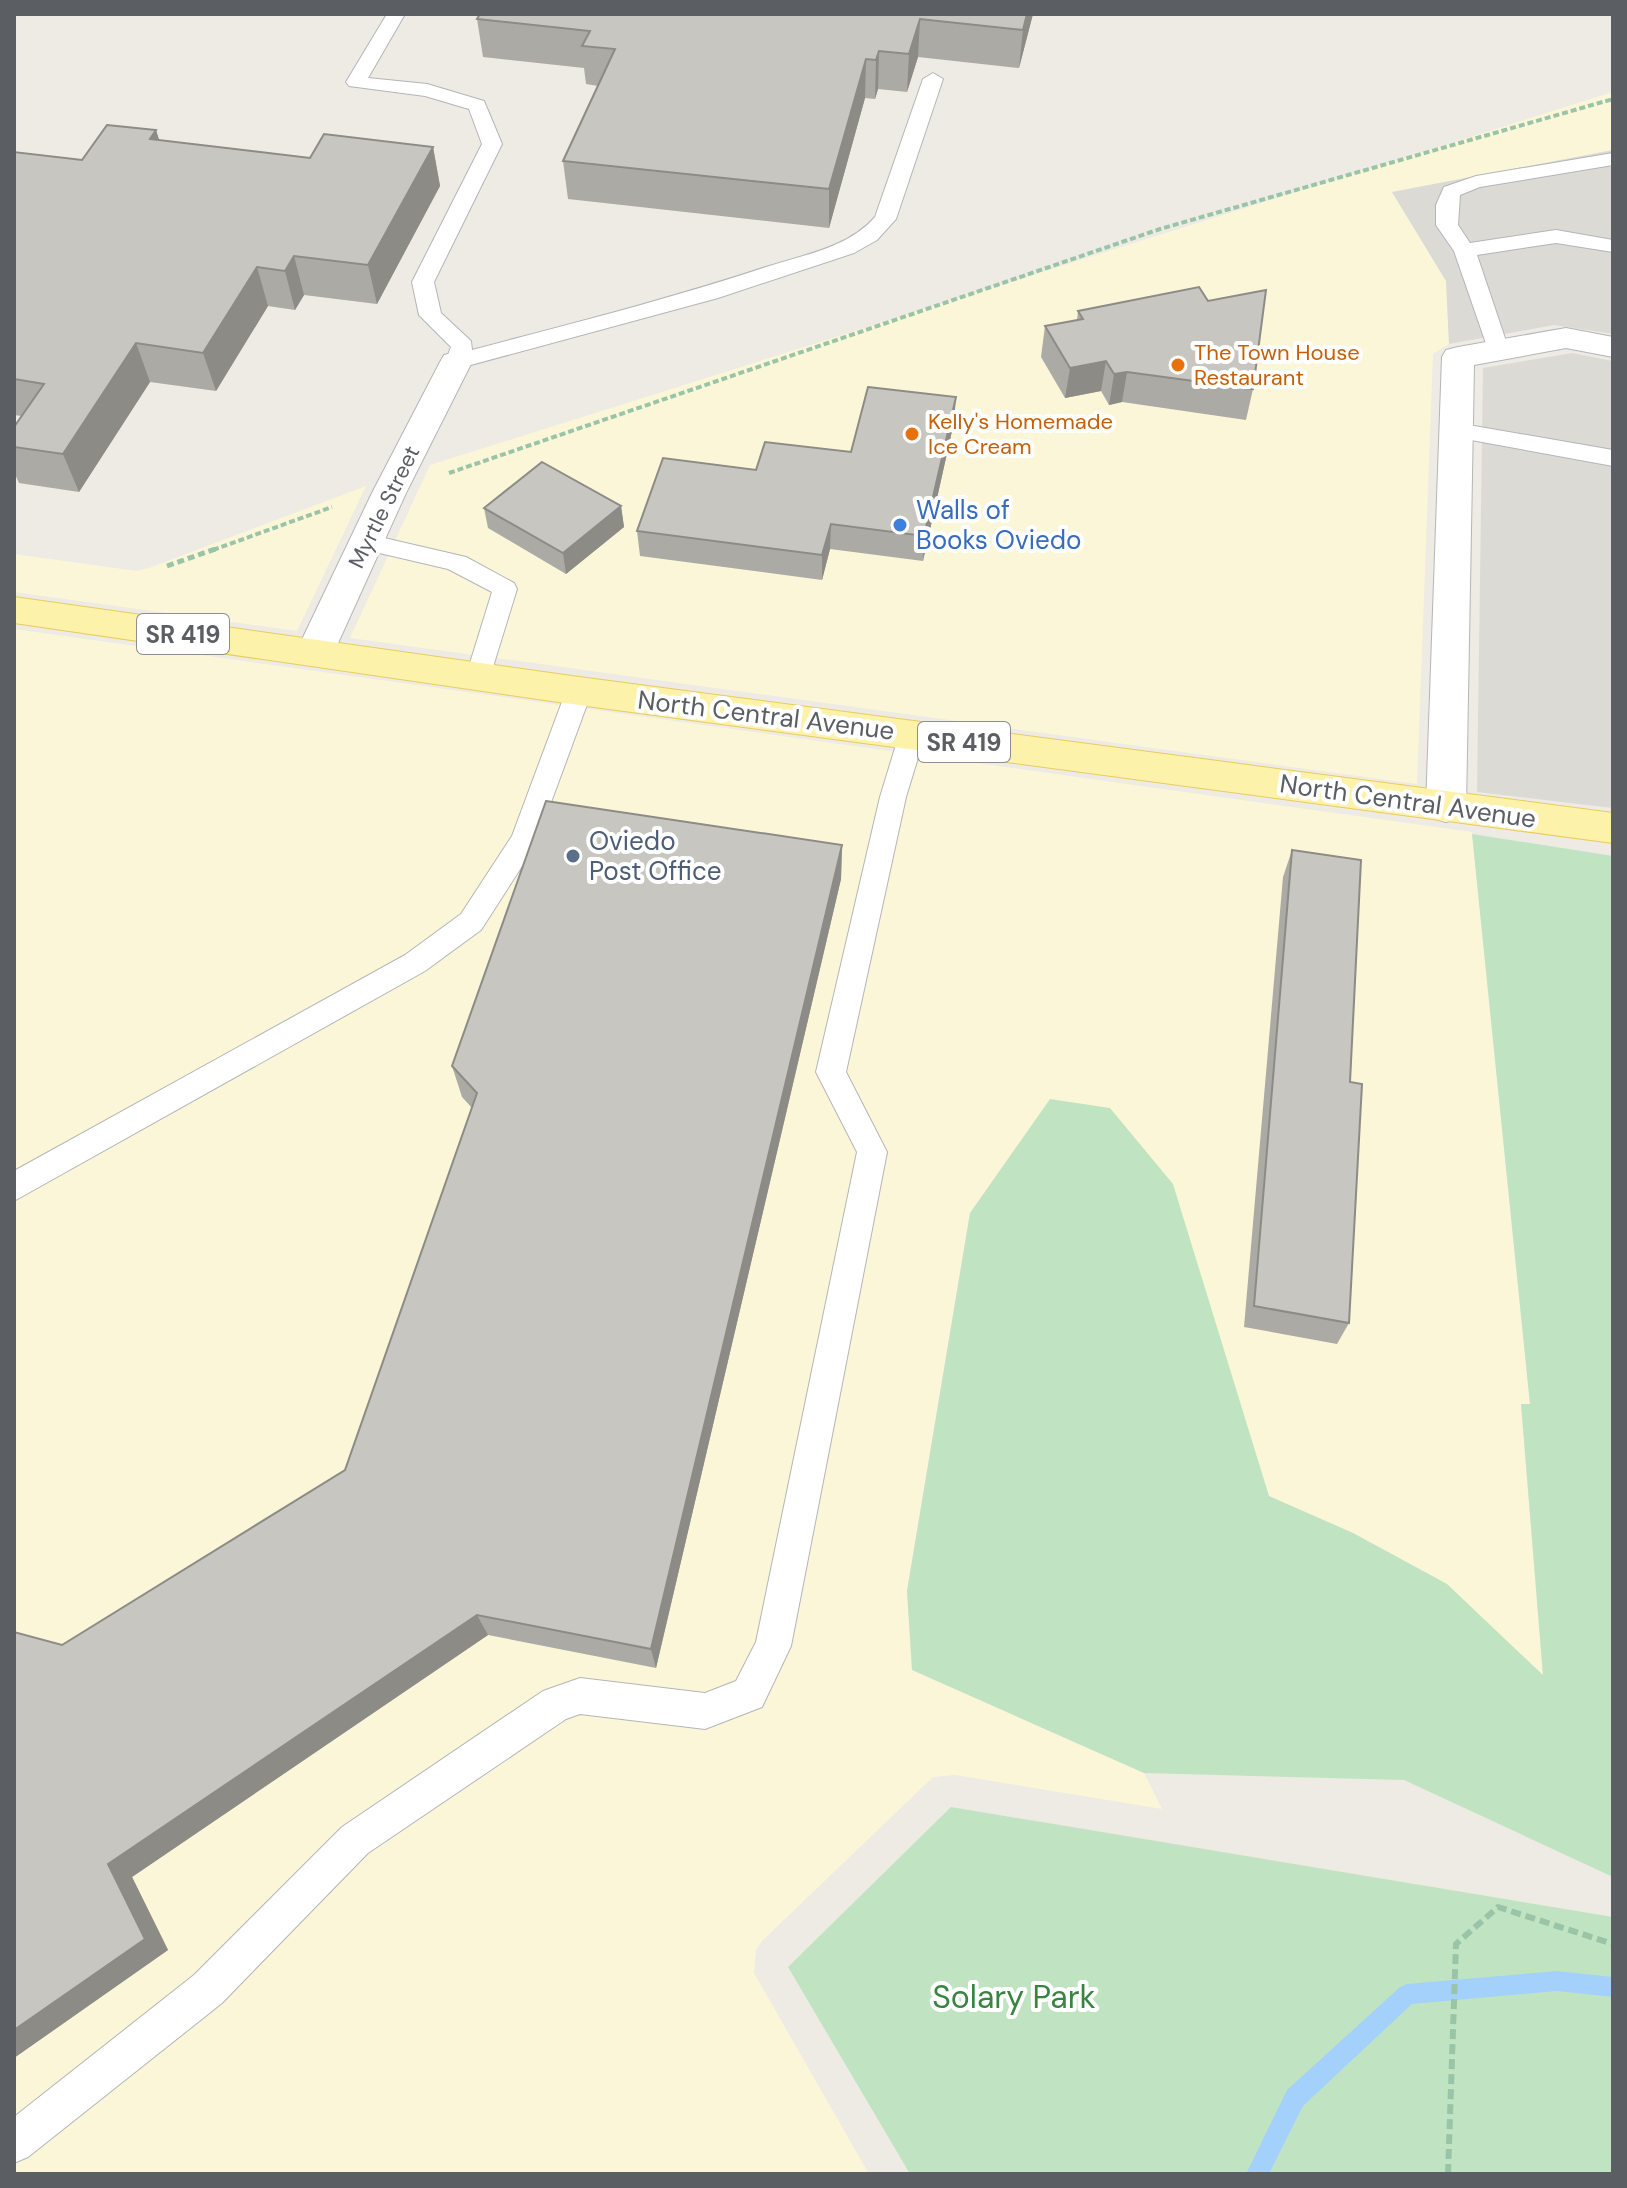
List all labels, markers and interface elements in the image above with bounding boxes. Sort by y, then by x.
place label: The Town House Restaurant [1194,338,1360,392]
marker: The Town House Restaurant [1169,356,1187,374]
place label: Kelly's Homemade Ice Cream [928,407,1113,461]
marker: Kelly's Homemade Ice Cream [903,425,921,443]
street label: Myrtle Street [342,441,426,573]
place label: Walls of Books Oviedo [916,493,1081,557]
marker: Walls of Books Oviedo [891,516,909,534]
road number: SR 419 [137,614,229,654]
street label: North Central Avenue [636,682,896,748]
road number: SR 419 [918,722,1010,762]
street label: North Central Avenue [1278,766,1538,836]
place label: Oviedo Post Office [589,824,722,888]
marker: Oviedo Post Office [564,847,582,865]
park label: Solary Park [932,1976,1096,2018]

